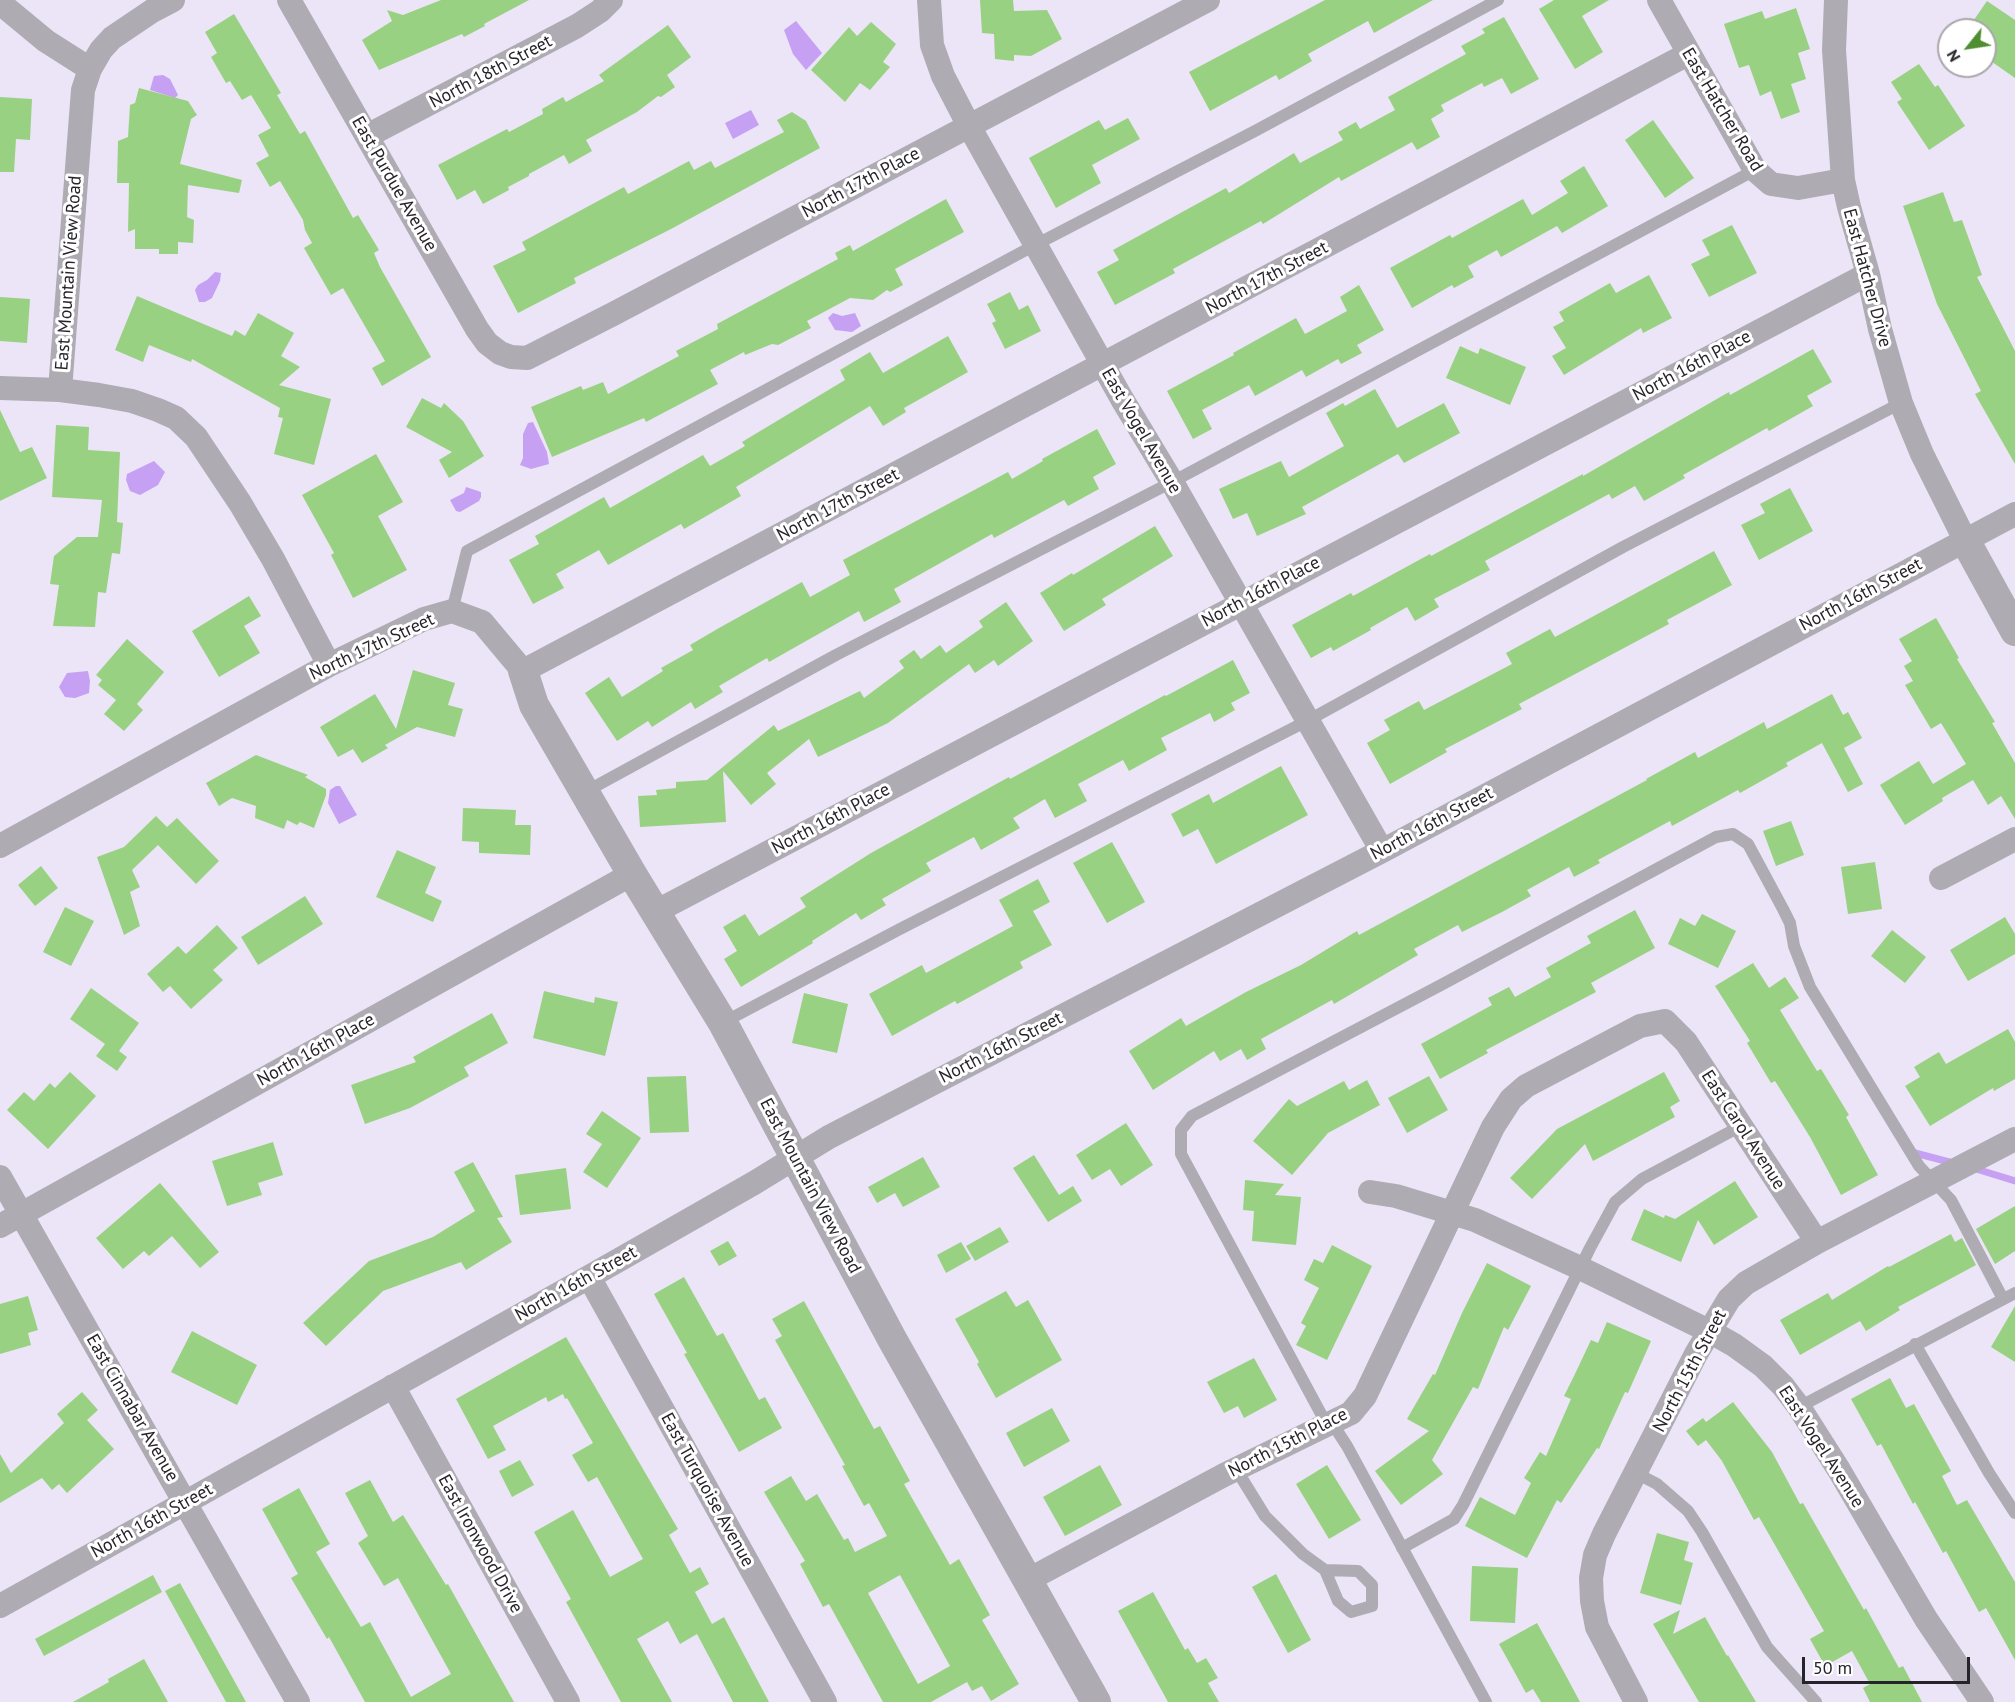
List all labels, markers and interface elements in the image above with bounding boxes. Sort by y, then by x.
north arrow [1937,18,1997,78]
street label: North 18th Street [426,31,556,113]
street label: East Hatcher Road [1677,44,1767,176]
text: N [1942,46,1964,66]
street label: East Purdue Avenue [347,113,441,255]
street label: North 17th Place [798,143,924,223]
street label: East Mountain View Road [51,175,87,371]
street label: East Hatcher Drive [1838,206,1896,350]
street label: North 17th Street [1202,237,1332,319]
street label: North 16th Place [1629,326,1755,406]
street label: East Vogel Avenue [1096,365,1186,497]
street label: North 17th Street [773,464,903,546]
street label: North 16th Place [1198,552,1324,632]
street label: North 16th Street [1796,554,1926,636]
street label: North 17th Street [306,609,438,685]
street label: North 16th Place [768,779,894,859]
street label: North 16th Street [1367,783,1497,865]
street label: North 16th Street [936,1008,1066,1088]
street label: North 16th Place [254,1009,378,1091]
street label: East Carol Avenue [1696,1066,1790,1194]
street label: East Mountain View Road [755,1095,865,1277]
street label: North 16th Street [511,1242,641,1326]
street label: North 15th Street [1649,1306,1731,1436]
street label: East Cinnabar Avenue [81,1330,183,1486]
street label: East Vogel Avenue [1774,1382,1868,1512]
street label: North 15th Place [1225,1404,1351,1482]
street label: East Turquoise Avenue [656,1409,758,1571]
street label: East Ironwood Drive [433,1471,527,1617]
street label: North 16th Street [87,1479,217,1563]
scale bar [1805,1645,1973,1683]
text: 50 m [1813,1656,1852,1679]

